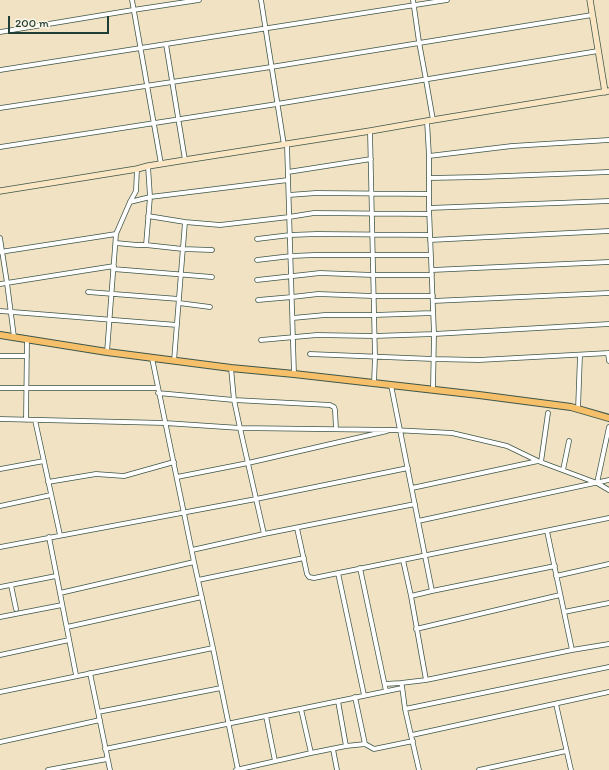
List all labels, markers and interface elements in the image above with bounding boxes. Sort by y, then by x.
scale bar [10,8,111,34]
text: 200 m [15,16,49,30]

